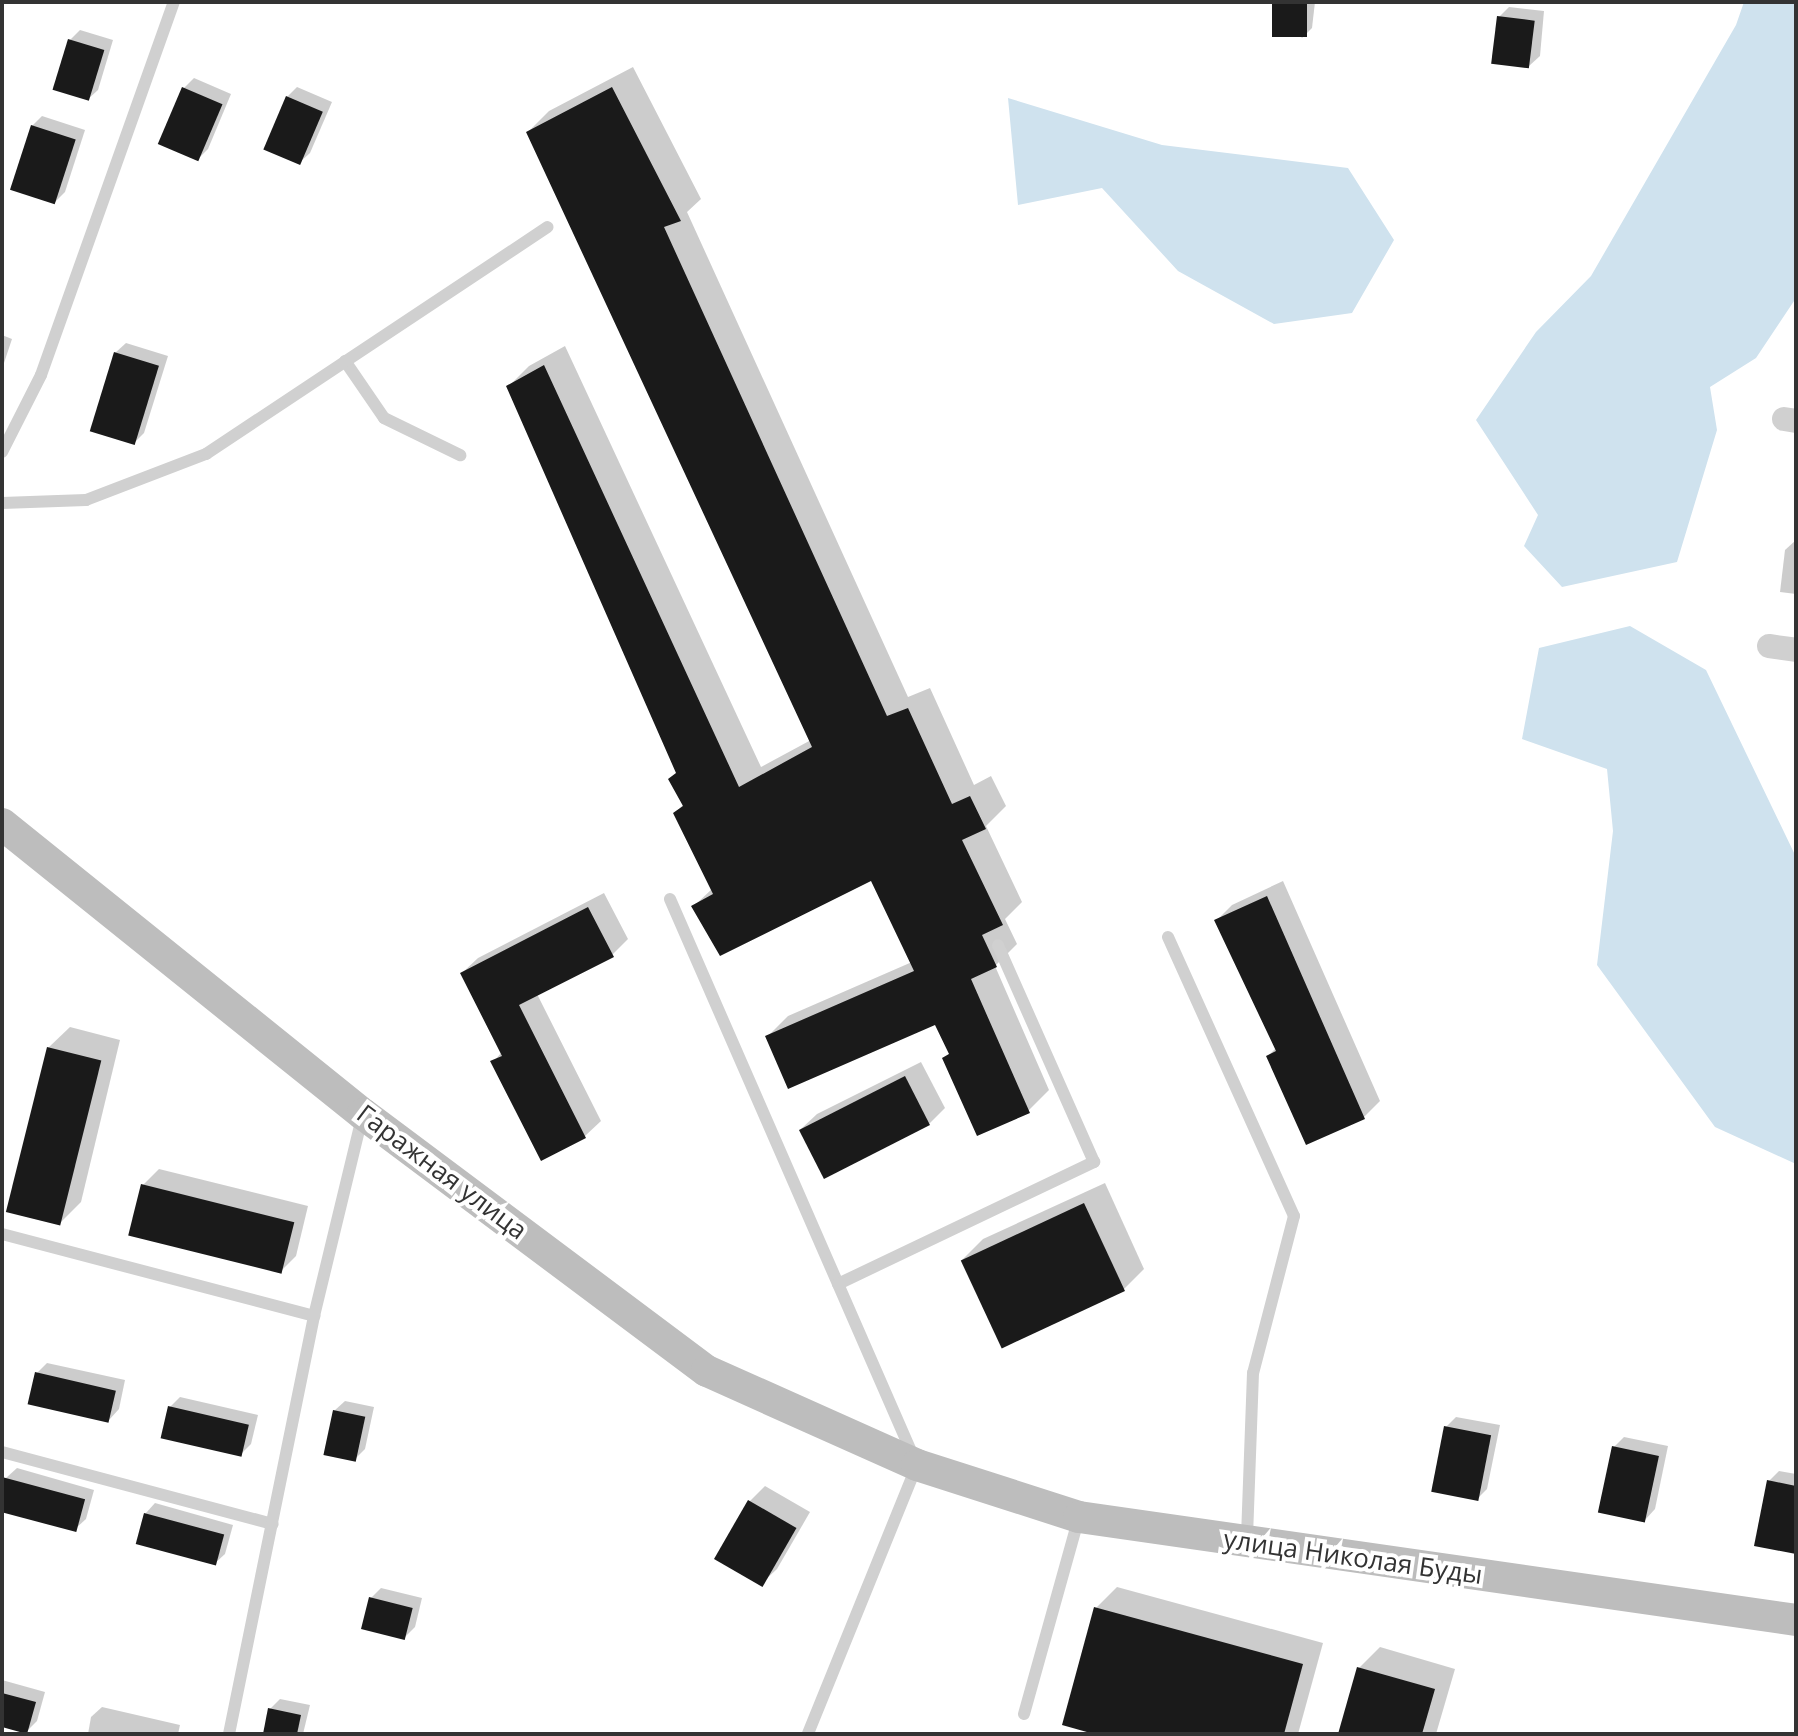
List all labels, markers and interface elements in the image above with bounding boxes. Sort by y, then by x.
street label: Гаражная улица [351,1098,533,1246]
street label: улица Николая Буды [1222,1523,1484,1591]

